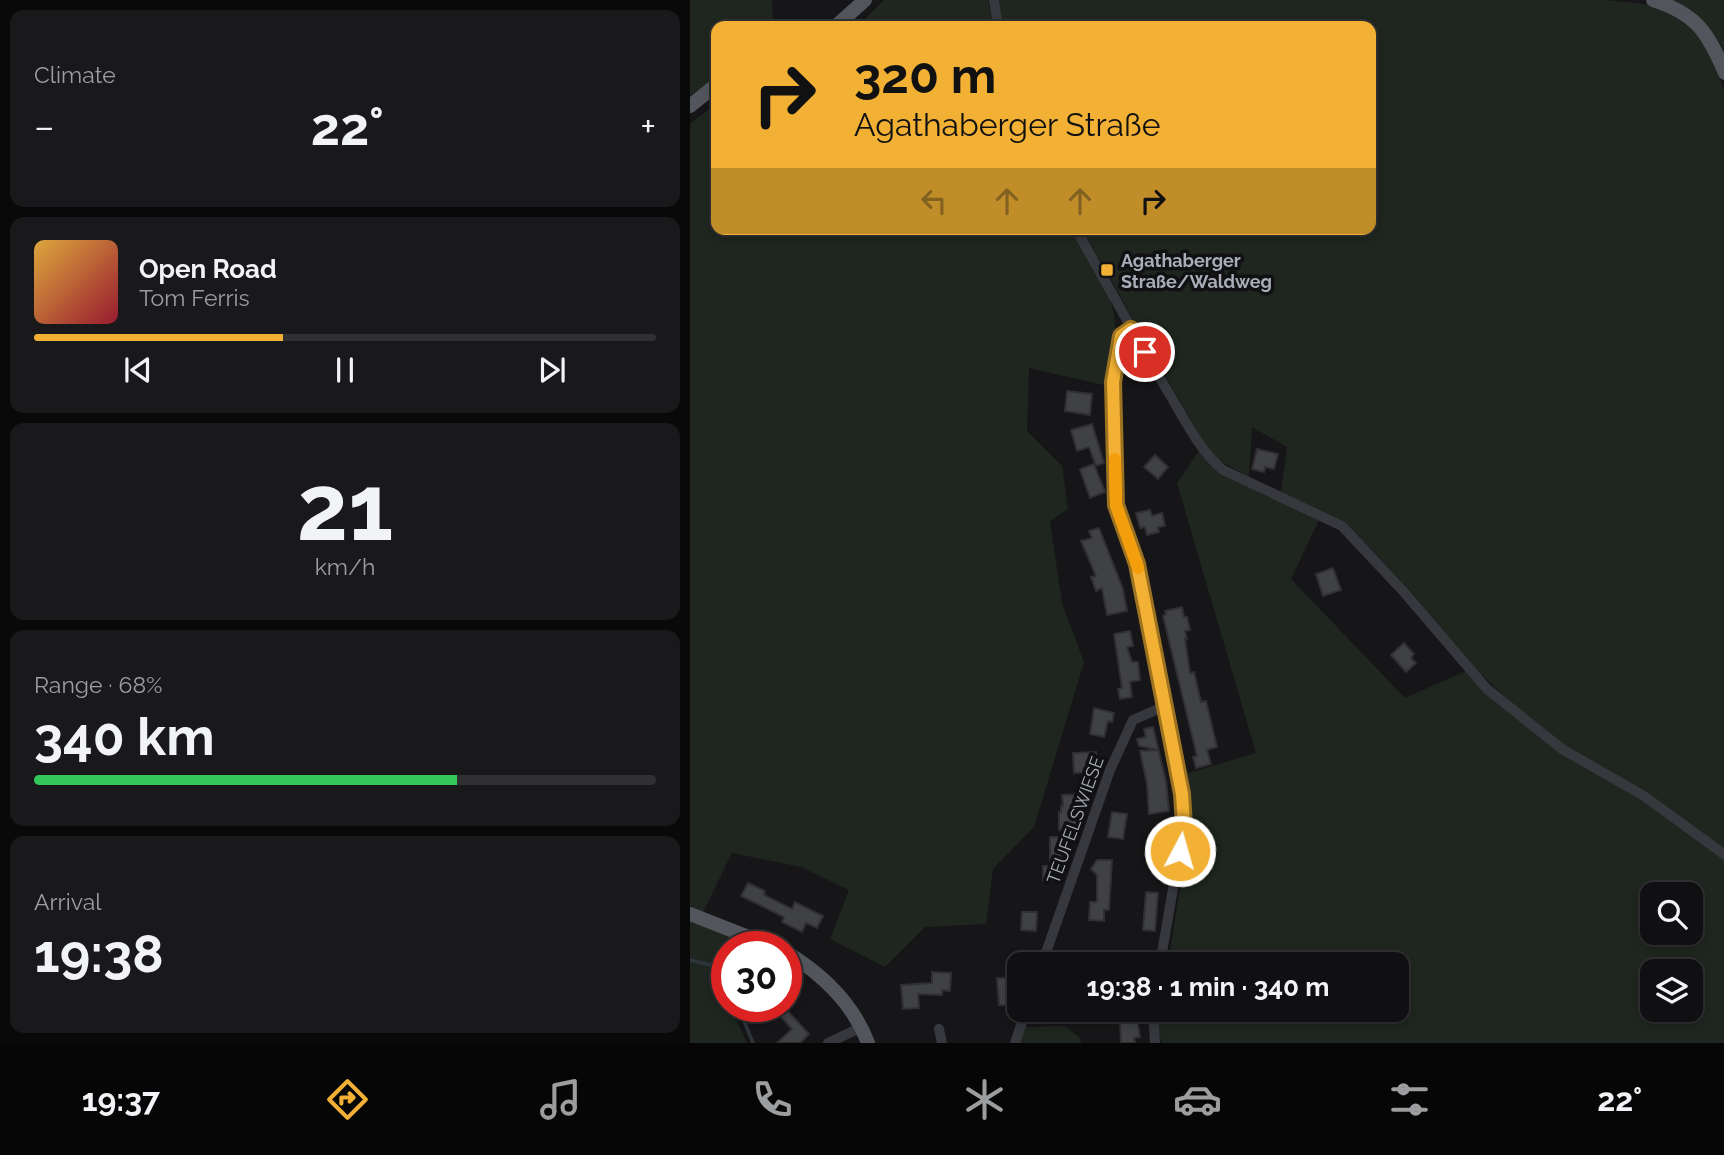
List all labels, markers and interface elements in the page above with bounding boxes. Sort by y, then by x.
text: 320 m [854,47,996,104]
icon: right [739,49,830,140]
text: Climate [34,61,116,88]
text: 22° [311,96,384,157]
text: − [34,104,54,149]
text: + [640,104,656,149]
text: Agathaberger Straße [854,106,1160,143]
icon: left [915,182,953,220]
icon: ahead [988,182,1026,220]
icon: ahead [1061,182,1099,220]
icon: right [1134,182,1172,220]
place label: Agathaberger Straße/Waldweg [1121,250,1272,292]
text: Open Road [139,254,277,284]
marker: Agathaberger Straße/Waldweg [1099,262,1115,278]
text: Tom Ferris [139,284,250,311]
pin [1115,322,1175,382]
icon: arrive [1126,333,1164,371]
icon: previous [119,351,157,389]
icon: pause [326,351,364,389]
icon: next [533,351,571,389]
text: 21 [297,454,393,561]
text: km/h [315,553,375,580]
text: Range · 68% [34,671,163,698]
text: 340 km [34,706,215,767]
street label: TEUFELSWIESE [1042,753,1108,887]
position arrow [1143,814,1217,888]
map controls [1640,882,1703,1022]
button: search [1640,882,1703,945]
text: Arrival [34,888,101,915]
text: 19:38 [34,923,164,984]
speed limit sign: 30 [711,931,802,1022]
button: layers [1640,959,1703,1022]
text: 19:38 · 1 min · 340 m [1087,972,1329,1002]
icon: directions [323,1075,372,1124]
icon: music [536,1075,585,1124]
icon: phone [748,1075,797,1124]
icon: climate [960,1075,1009,1124]
icon: car [1173,1075,1222,1124]
icon: filters [1385,1075,1434,1124]
text: 19:37 [82,1081,160,1118]
text: 22° [1597,1081,1642,1118]

